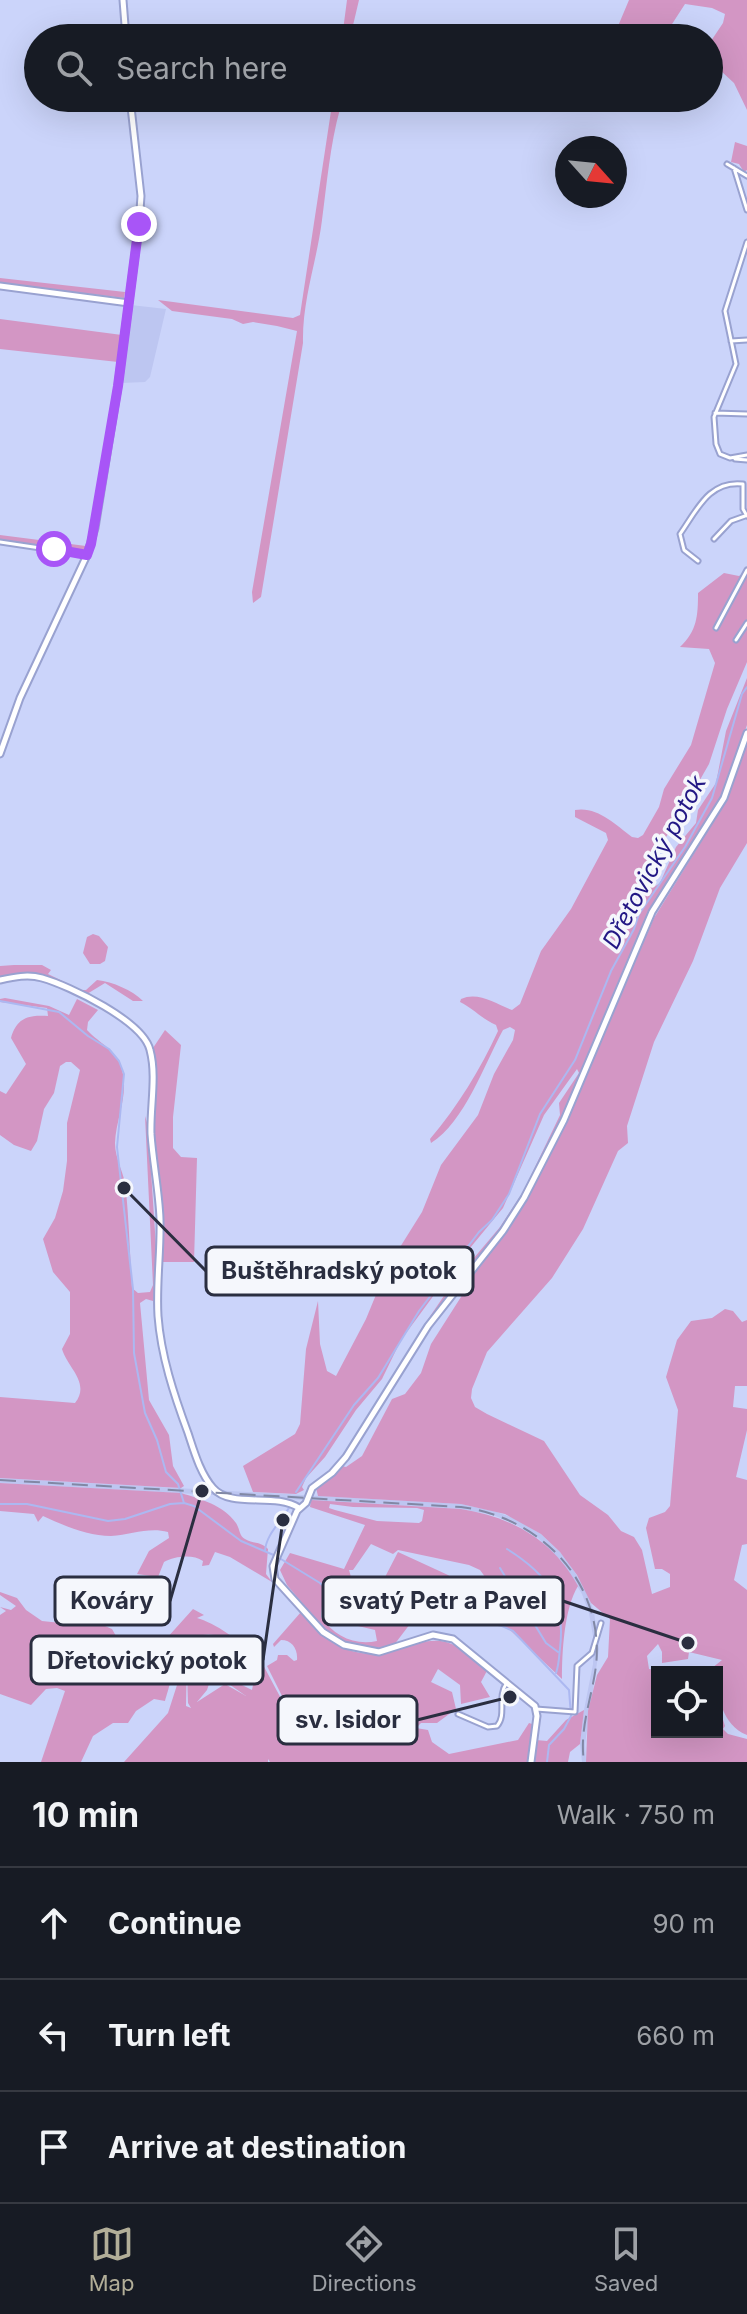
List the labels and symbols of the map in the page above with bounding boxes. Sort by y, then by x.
north arrow [555,136,627,208]
route end [121,206,157,242]
route start [36,531,72,567]
water label: Dřetovický potok [596,770,712,954]
callout: Buštěhradský potok [206,1247,473,1295]
text: Buštěhradský potok [221,1256,457,1285]
callout: Kováry [55,1577,170,1625]
callout: svatý Petr a Pavel [323,1577,563,1625]
text: Kováry [70,1586,154,1615]
text: svatý Petr a Pavel [339,1586,547,1615]
callout: Dřetovický potok [31,1636,263,1684]
text: Dřetovický potok [47,1646,247,1675]
callout: sv. Isidor [278,1696,417,1744]
text: sv. Isidor [295,1705,401,1734]

